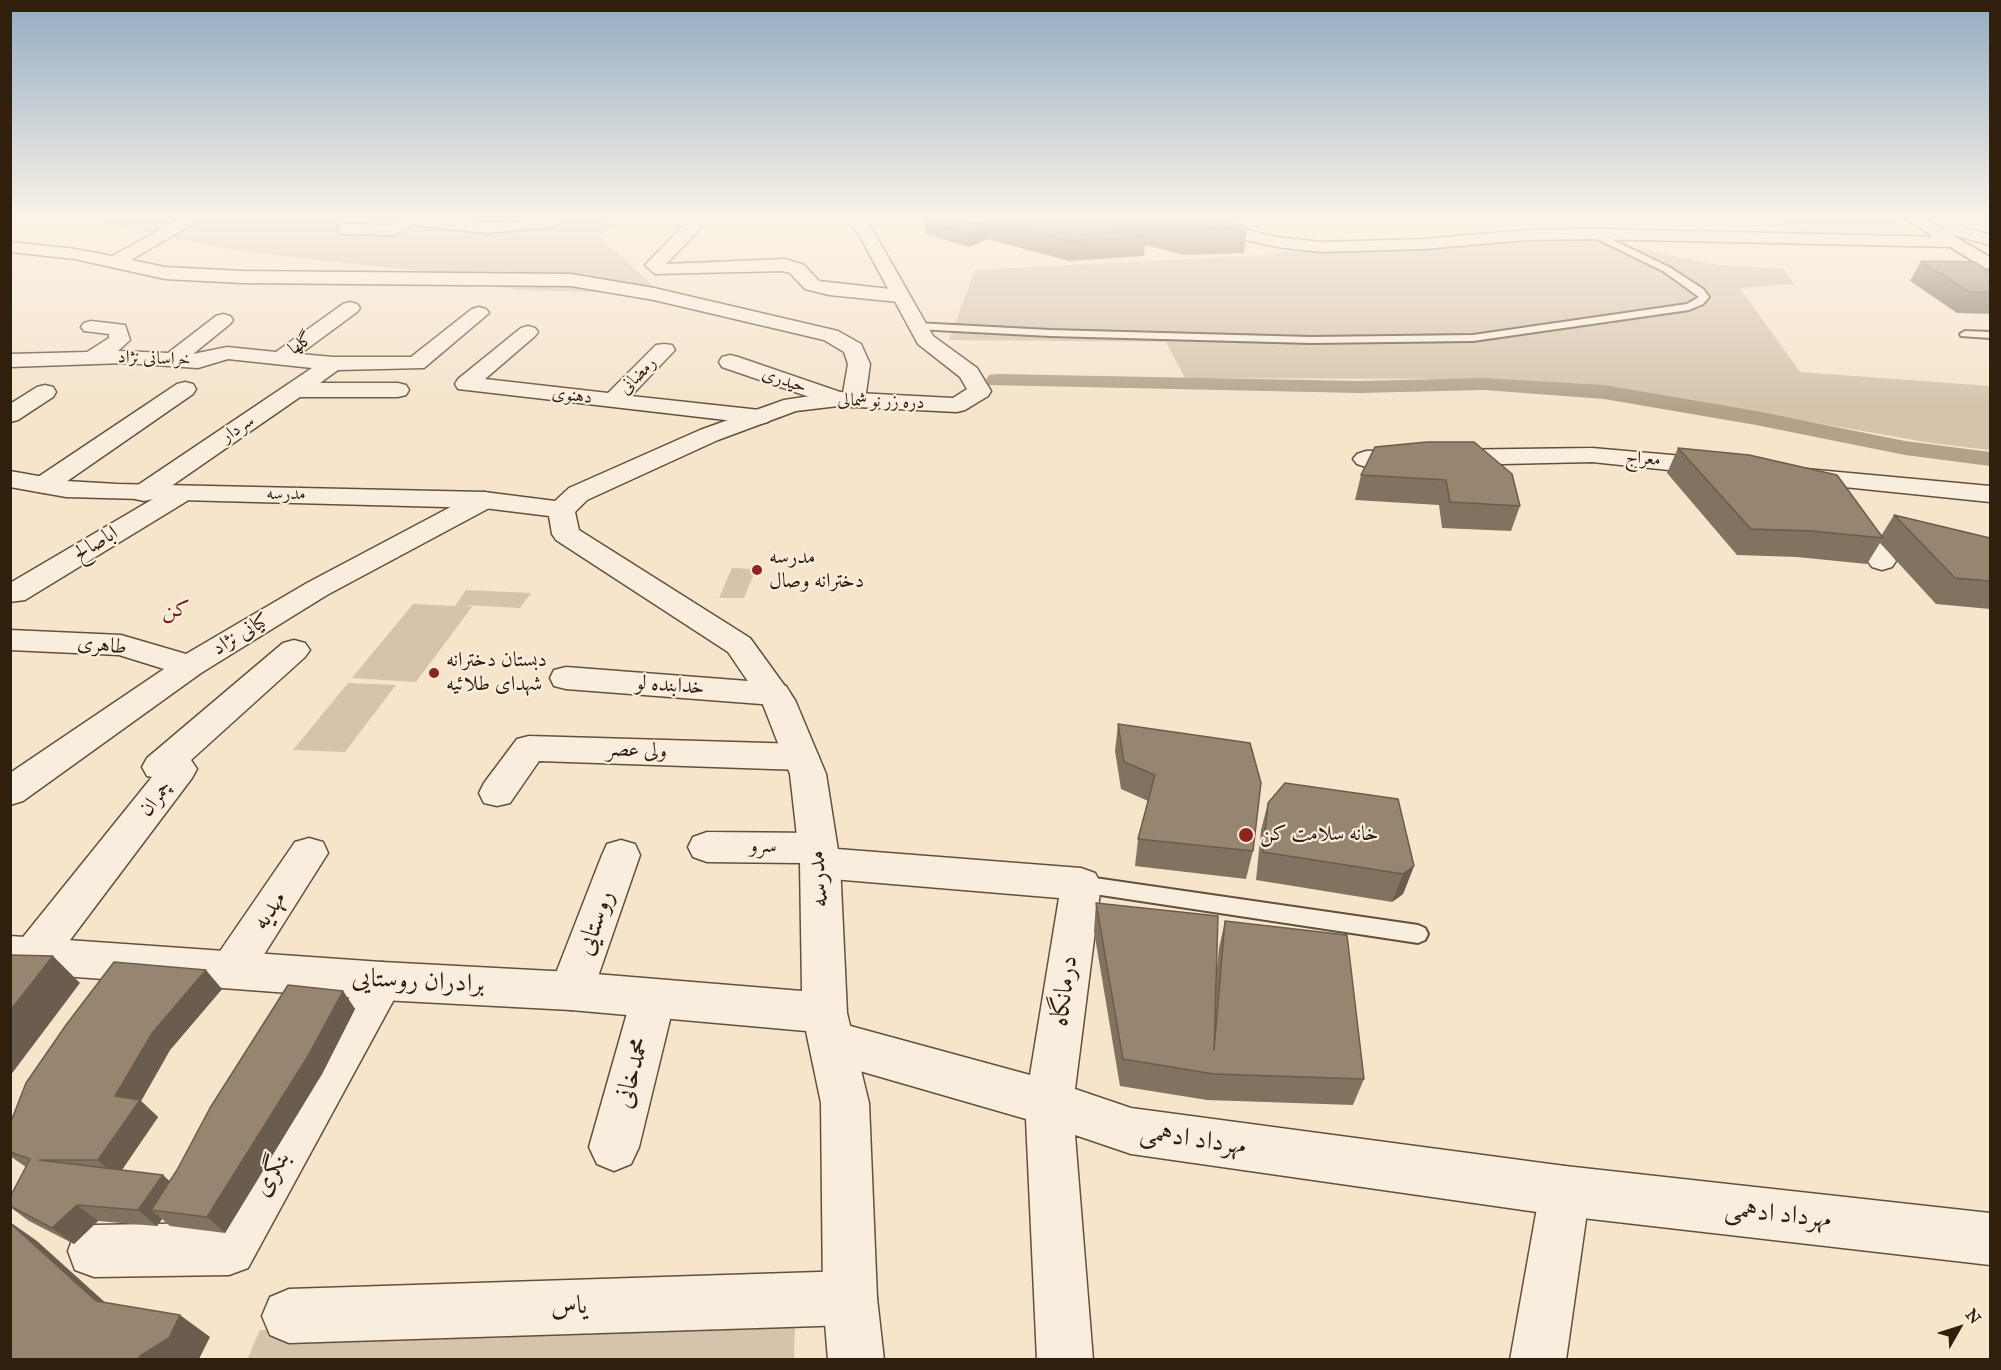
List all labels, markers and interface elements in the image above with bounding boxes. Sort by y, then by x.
street label: گلها [284,328,318,360]
street label: خراسانی نژاد [117,347,191,371]
street label: رمضانی [615,353,661,399]
street label: حیدری [759,363,809,399]
street label: دهنوی [551,383,593,409]
street label: دره زر نو شمالی [837,390,925,414]
street label: سردار [217,410,259,448]
street label: معراج [1624,447,1662,471]
street label: مدرسه [266,484,306,506]
street label: اباصالح [69,521,123,567]
place label: مدرسه دخترانه وصال [769,545,864,595]
marker: مدرسه دخترانه وصال [750,563,764,577]
district label: کن [162,598,190,624]
street label: کیانی نژاد [208,608,274,662]
street label: طاهری [76,631,128,661]
place label: دبستان دخترانه شهدای طلائیه [446,648,547,698]
marker: دبستان دخترانه شهدای طلائیه [427,666,441,680]
street label: خدابنده لو [635,671,705,701]
street label: ولی عصر [606,737,668,765]
street label: چمران [134,776,178,822]
place label: خانه سلامت کن [1260,822,1378,848]
marker: خانه سلامت کن [1237,826,1255,844]
street label: سرو [749,834,777,860]
street label: مدرسه [801,849,837,909]
street label: مهدیه [246,885,294,937]
street label: روستایی [570,886,622,960]
street label: درمانگاه [1045,954,1085,1028]
street label: برادران روستایی [351,963,485,1001]
street label: محمدخانی [609,1034,657,1112]
street label: مهرداد ادهمی [1138,1117,1248,1163]
street label: بنگری [247,1145,297,1203]
street label: مهرداد ادهمی [1723,1194,1833,1236]
street label: یاس [550,1291,588,1323]
north arrow [1929,1298,1989,1358]
text: N [1962,1305,1985,1328]

